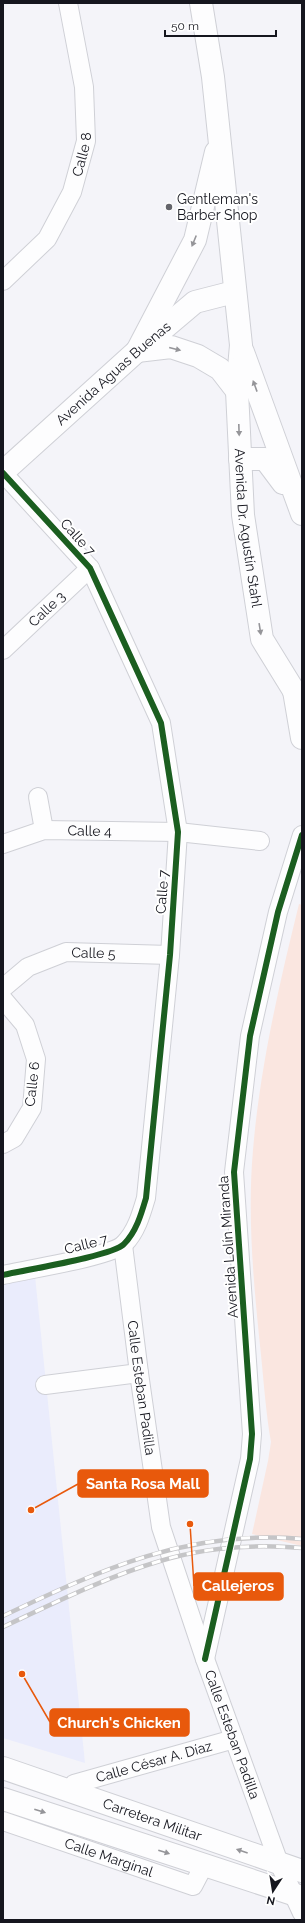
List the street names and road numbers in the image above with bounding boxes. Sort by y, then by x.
street label: Calle 8 [69,132,94,178]
street label: Avenida Aguas Buenas [53,318,174,428]
street label: Avenida Dr. Agustín Stahl [232,448,265,609]
street label: Calle 7 [57,515,99,559]
street label: Calle 3 [25,588,68,630]
street label: Calle 4 [67,822,112,839]
street label: Calle 7 [152,869,172,915]
street label: Calle 5 [71,944,116,961]
street label: Calle 6 [22,1061,42,1107]
street label: Avenida Lolín Miranda [215,1175,241,1319]
street label: Calle 7 [63,1231,110,1257]
street label: Calle Esteban Padilla [124,1319,159,1456]
street label: Calle Esteban Padilla [202,1668,263,1801]
street label: Calle César A. Díaz [94,1738,214,1785]
street label: Carretera Militar [101,1795,204,1844]
street label: Calle Marginal [63,1835,156,1880]

